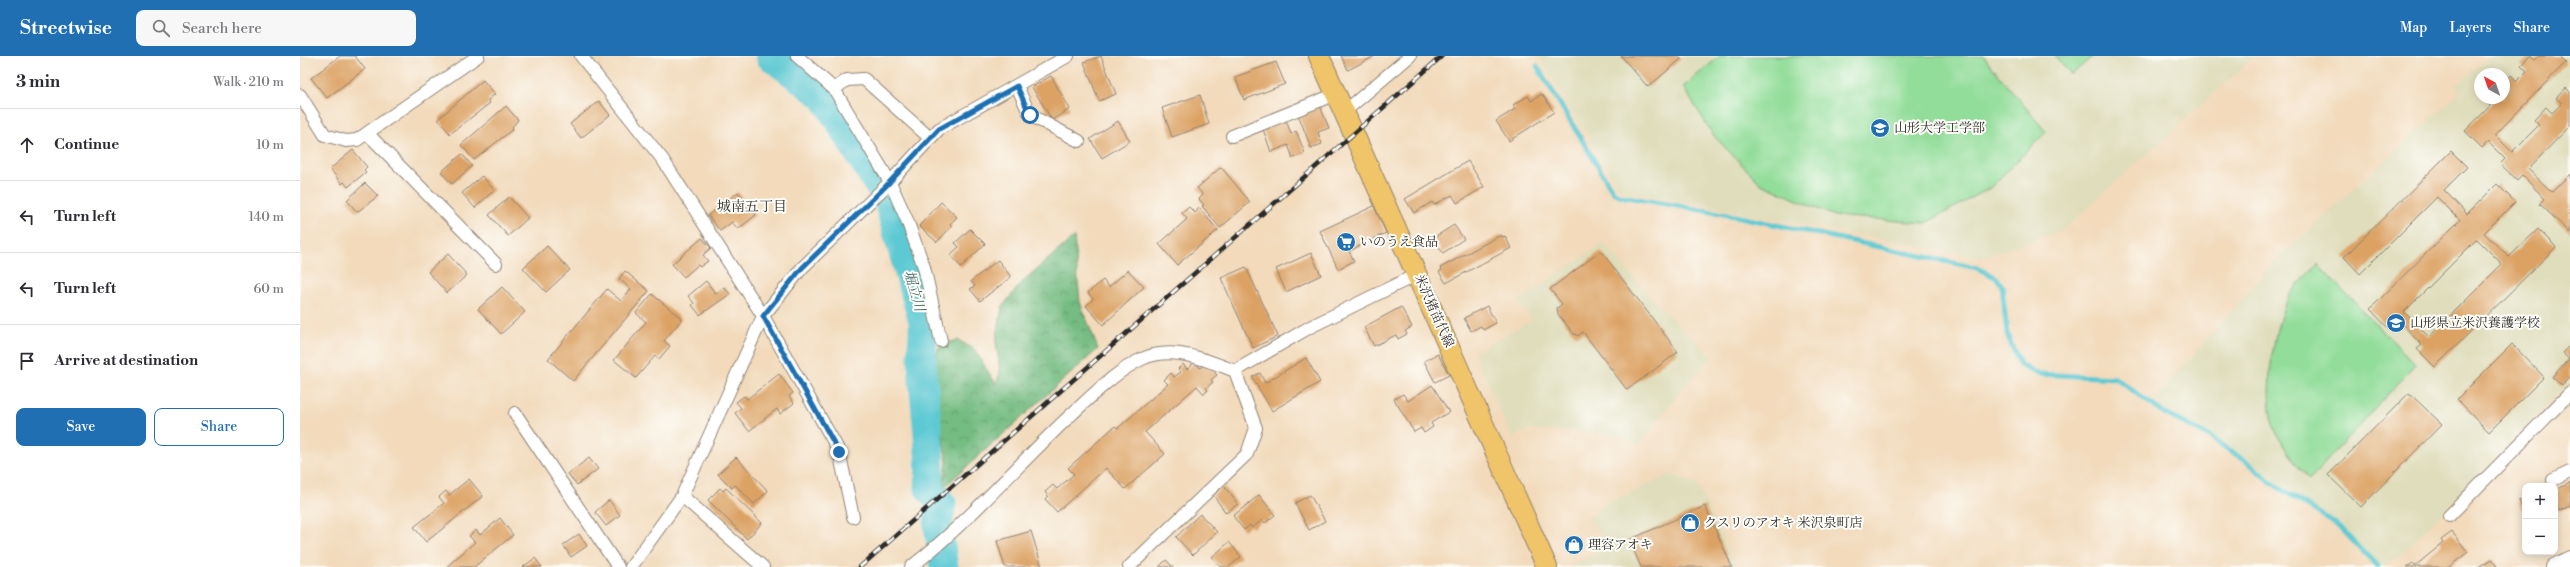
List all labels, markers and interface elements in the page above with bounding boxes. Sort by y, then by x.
search box [136,10,416,46]
text: Streetwise [20,16,112,40]
icon: search [150,17,172,39]
text: Search here [182,19,262,38]
text: Map [2400,19,2427,37]
text: Layers [2449,19,2492,37]
text: Share [2514,19,2550,37]
north arrow [2474,68,2510,104]
text: 3 min [16,71,60,93]
text: Walk · 210 m [213,74,284,90]
route start [1021,106,1039,124]
school or university icon: 山形大学工学部 [1869,117,1891,139]
place label: 山形大学工学部 [1894,120,1985,136]
icon: ahead [16,134,38,156]
text: Continue [54,135,119,154]
text: 10 m [256,137,284,153]
district label: 城南五丁目 [717,198,787,216]
icon: left [16,206,38,228]
text: Turn left [54,207,116,226]
text: 140 m [248,209,284,225]
supermarket icon: いのうえ食品 [1335,231,1357,253]
place label: いのうえ食品 [1360,234,1438,250]
water label: 堀立川 [900,268,929,316]
street label: 米沢猪苗代線 [1411,272,1457,350]
icon: left [16,278,38,300]
text: Turn left [54,279,116,298]
text: 60 m [253,281,284,297]
school or university icon: 山形県立米沢養護学校 [2385,312,2407,334]
place label: 山形県立米沢養護学校 [2410,315,2540,331]
icon: arrive [16,350,38,372]
text: Arrive at destination [54,351,198,370]
button: Save [16,408,146,446]
button: Share [154,408,284,446]
route end [830,443,848,461]
map controls [2522,483,2558,555]
button: + [2522,483,2558,519]
shop icon: クスリのアオキ 米沢泉町店 [1679,512,1701,534]
place label: クスリのアオキ 米沢泉町店 [1704,515,1862,531]
button: − [2522,519,2558,555]
shop icon: 理容アオキ [1563,534,1585,556]
place label: 理容アオキ [1588,537,1653,553]

